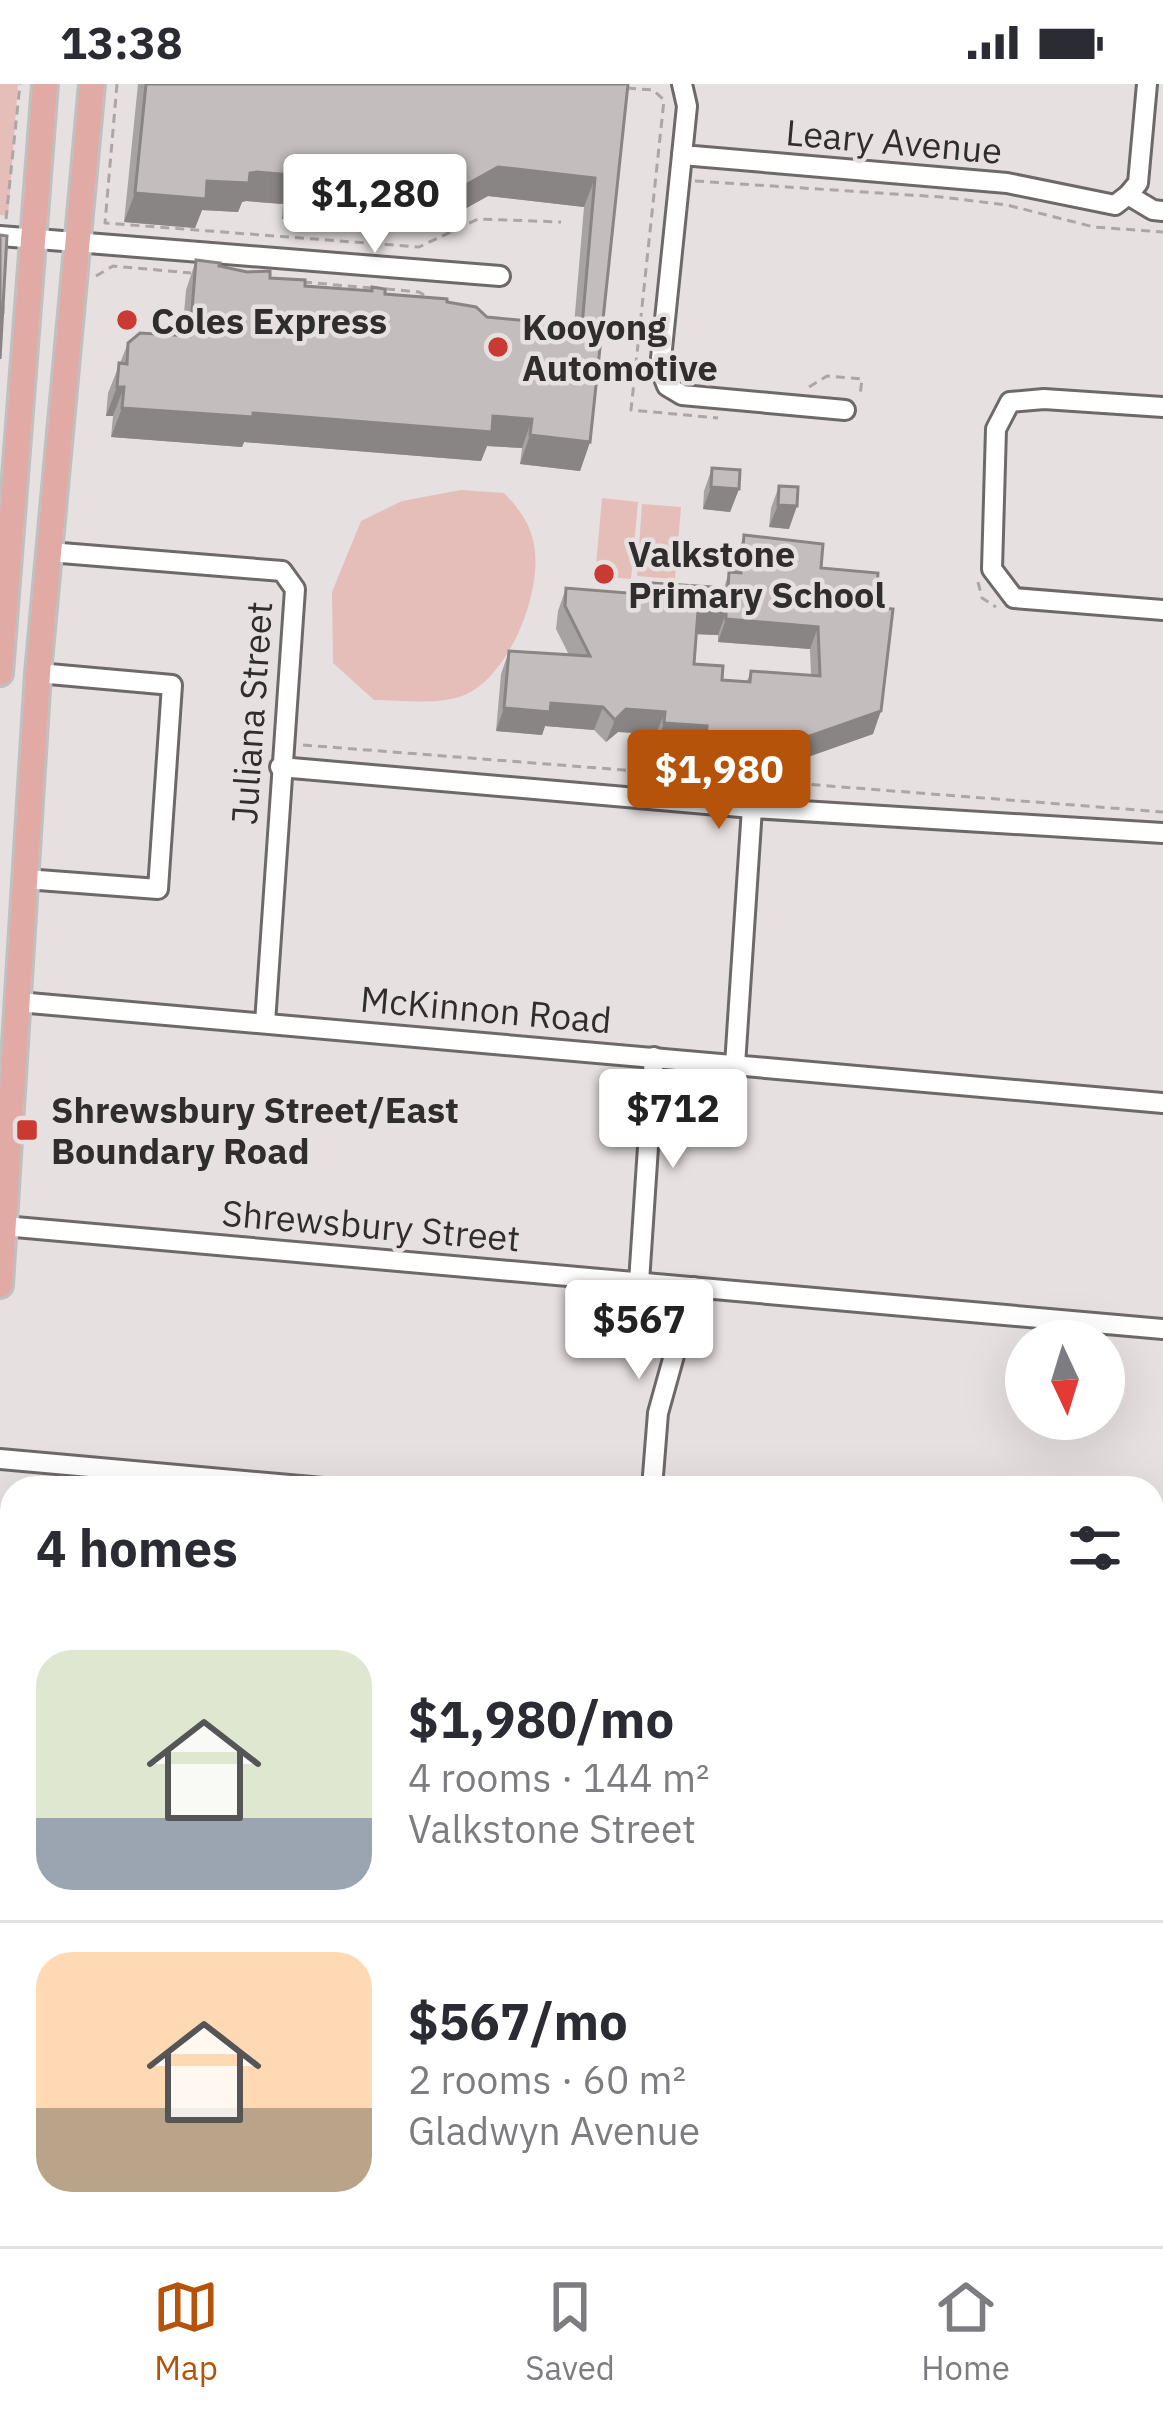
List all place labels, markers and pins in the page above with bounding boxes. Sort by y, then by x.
pin: $1,280 [277,154,473,256]
place label: Coles Express [151,297,387,344]
place label: Kooyong Automotive [522,303,718,391]
marker: Coles Express [114,307,140,333]
marker: Kooyong Automotive [485,334,511,360]
place label: Valkstone Primary School [628,530,885,618]
marker: Valkstone Primary School [591,561,617,587]
pin: $1,980 [621,730,817,832]
pin: $712 [602,1069,744,1171]
place label: Shrewsbury Street/East Boundary Road [51,1086,459,1174]
marker: Shrewsbury Street/East Boundary Road [14,1117,40,1143]
pin: $567 [568,1280,710,1382]

